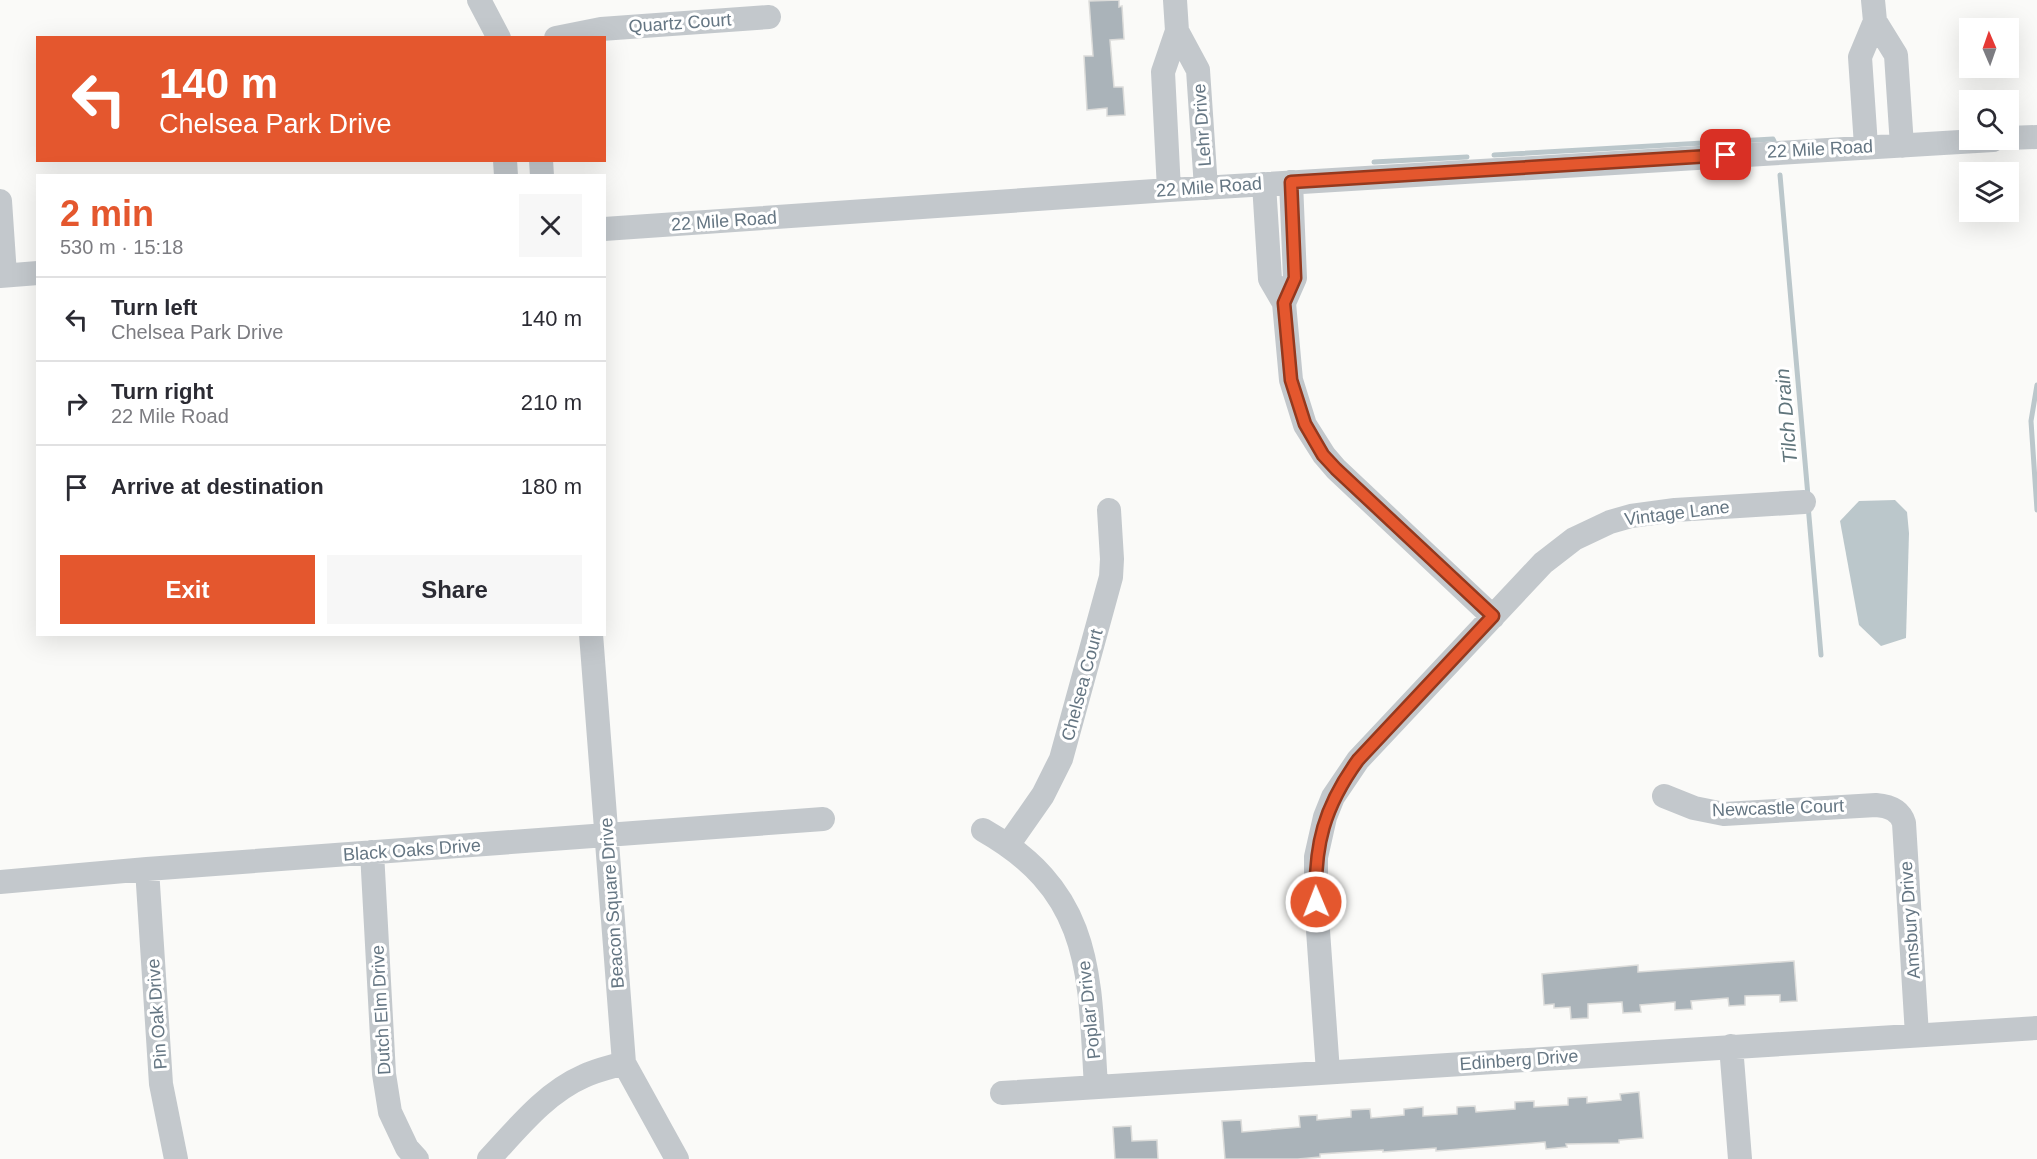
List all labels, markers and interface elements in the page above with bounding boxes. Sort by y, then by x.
street label: Quartz Court [628,9,732,37]
north arrow [1959,18,2019,78]
map controls [1959,18,2019,222]
icon: left [60,60,138,138]
text: 140 m [159,60,278,107]
street label: Lehr Drive [1189,83,1215,167]
button: search [1959,90,2019,150]
text: Chelsea Park Drive [159,109,392,139]
pin [1700,129,1751,180]
street label: 22 Mile Road [1767,136,1873,162]
icon: arrive [1709,138,1742,171]
button: layers [1959,162,2019,222]
street label: 22 Mile Road [1155,173,1263,201]
text: 2 min [60,193,154,234]
button: close [519,194,582,257]
street label: 22 Mile Road [670,207,778,235]
text: 530 m · 15:18 [60,236,183,258]
text: Turn left [111,295,197,320]
icon: left [60,303,93,336]
text: 140 m [521,306,582,331]
text: Chelsea Park Drive [111,321,283,343]
water label: Tilch Drain [1771,368,1801,464]
text: Turn right [111,379,213,404]
icon: right [60,387,93,420]
text: 210 m [521,390,582,415]
text: 22 Mile Road [111,405,229,427]
icon: arrive [60,471,93,504]
text: Arrive at destination [111,474,324,499]
text: 180 m [521,474,582,499]
street label: Vintage Lane [1623,497,1731,529]
button: Exit [60,555,315,624]
button: Share [327,555,582,624]
street label: Chelsea Court [1057,627,1107,743]
street label: Newcastle Court [1712,796,1844,820]
street label: Beacon Square Drive [596,817,628,989]
street label: Black Oaks Drive [342,835,482,865]
street label: Amsbury Drive [1896,860,1924,980]
position arrow [1284,870,1348,934]
street label: Dutch Elm Drive [368,945,394,1075]
street label: Pin Oak Drive [143,958,171,1070]
street label: Poplar Drive [1074,960,1104,1060]
street label: Edinberg Drive [1459,1046,1579,1074]

